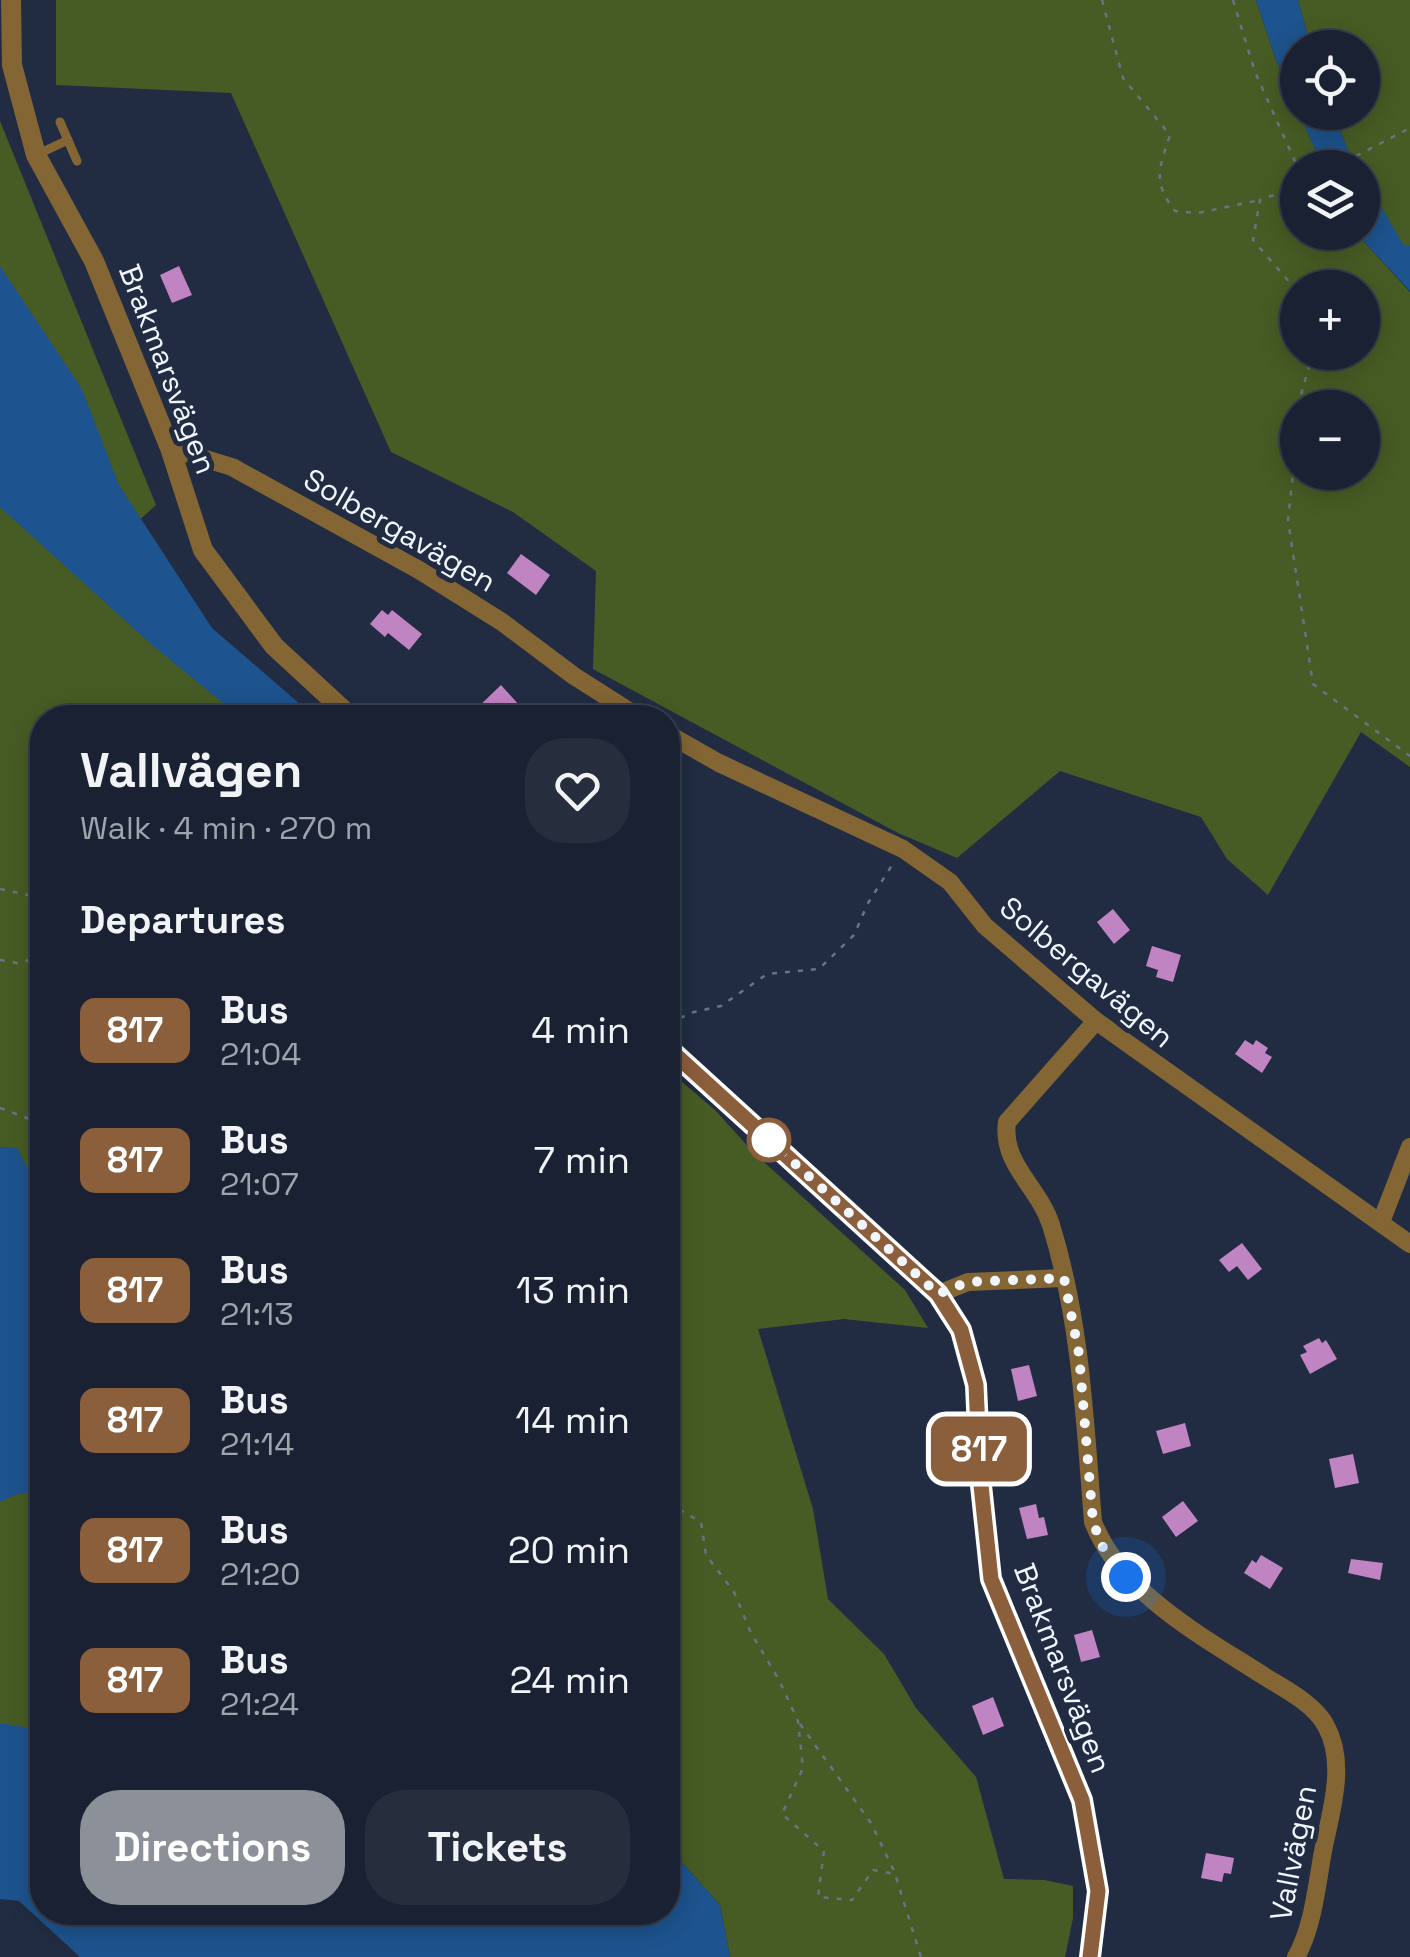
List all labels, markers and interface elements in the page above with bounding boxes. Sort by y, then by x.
map controls [1280,30,1380,490]
button: locate [1280,30,1380,130]
button: layers [1280,150,1380,250]
street label: Brakmarsvägen [110,259,226,479]
button: + [1280,270,1380,370]
button: − [1280,390,1380,490]
street label: Solbergavägen [297,459,503,601]
button: heart [525,738,630,843]
text: Vallvägen [80,740,302,801]
text: Walk · 4 min · 270 m [80,808,372,848]
street label: Solbergavägen [992,888,1182,1056]
text: Departures [80,896,285,944]
text: Bus [220,986,289,1034]
text: 4 min [531,1006,630,1054]
text: 817 [107,1008,163,1052]
text: 21:04 [220,1034,301,1074]
text: Bus [220,1116,289,1164]
unlabelled marker [748,1119,790,1161]
text: 7 min [534,1136,630,1184]
text: 817 [107,1138,163,1182]
text: 21:07 [220,1164,299,1204]
text: Bus [220,1246,289,1294]
text: 13 min [516,1266,630,1314]
text: 817 [107,1268,163,1312]
text: 21:13 [220,1294,293,1334]
text: Bus [220,1376,289,1424]
text: 14 min [515,1396,630,1444]
text: 817 [107,1398,163,1442]
line badge: 817 [922,1416,1036,1482]
text: 21:14 [220,1424,294,1464]
text: 817 [951,1427,1007,1471]
text: Bus [220,1506,289,1554]
text: 20 min [508,1526,630,1574]
text: 817 [107,1528,163,1572]
your location [1101,1552,1151,1602]
text: 21:20 [220,1554,301,1594]
street label: Brakmarsvägen [1005,1558,1121,1778]
text: Bus [220,1636,289,1684]
text: 24 min [509,1656,630,1704]
text: 817 [107,1658,163,1702]
text: 21:24 [220,1684,299,1724]
street label: Vallvägen [1261,1782,1325,1924]
button: Directions [80,1790,345,1905]
button: Tickets [365,1790,630,1905]

